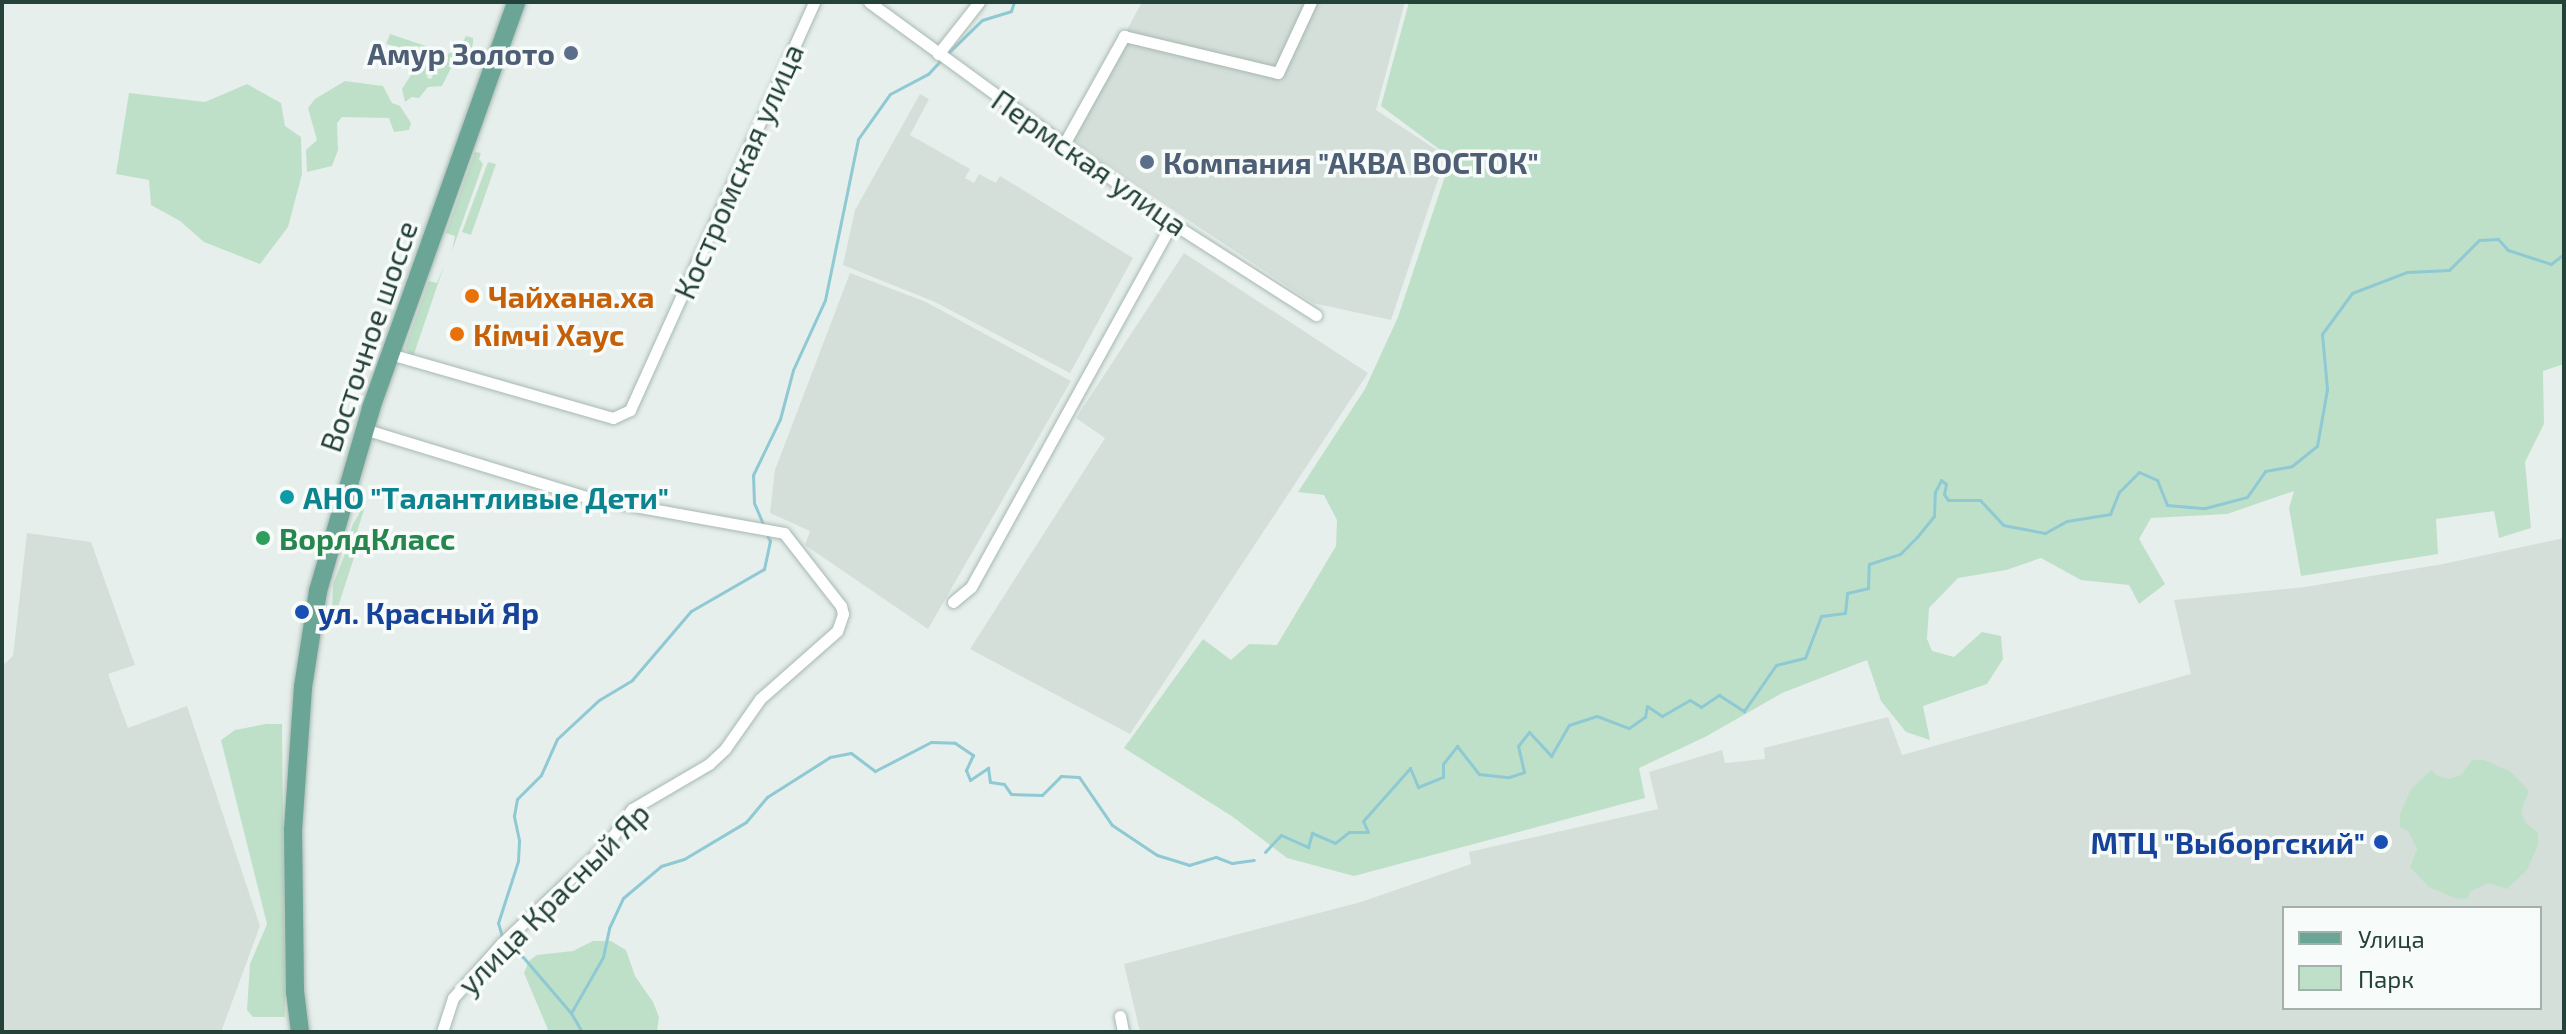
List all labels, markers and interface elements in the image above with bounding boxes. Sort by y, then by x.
place label: Амур Золото [367,35,555,71]
street label: Костромская улица [666,38,810,304]
marker: Амур Золото [562,44,580,62]
street label: Пермская улица [985,81,1195,243]
place label: Компания "АКВА ВОСТОК" [1163,144,1539,180]
marker: Компания "АКВА ВОСТОК" [1138,153,1156,171]
street label: Восточное шоссе [312,216,424,456]
place label: Чайхана.ха [488,278,654,314]
marker: Чайхана.ха [463,287,481,305]
place label: Кiмчi Хаус [473,316,624,352]
marker: Кiмчi Хаус [448,325,466,343]
place label: АНО "Талантливые Дети" [303,479,669,515]
marker: АНО "Талантливые Дети" [278,488,296,506]
place label: ВорлдКласс [279,520,455,556]
marker: ВорлдКласс [254,529,272,547]
place label: ул. Красный Яр [318,594,539,630]
marker: ул. Красный Яр [293,603,311,621]
street label: улица Красный Яр [450,795,656,1001]
place label: МТЦ "Выборгский" [2090,824,2365,860]
marker: МТЦ "Выборгский" [2372,833,2390,851]
legend [2282,906,2542,1010]
text: Улица [2358,924,2425,953]
text: Парк [2358,964,2414,993]

